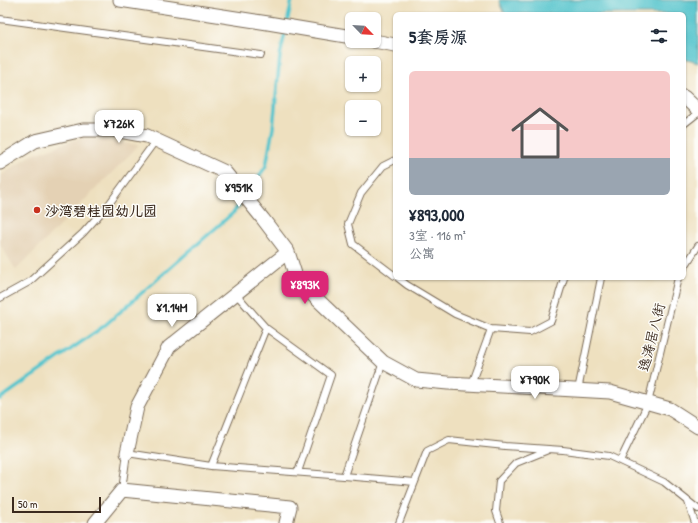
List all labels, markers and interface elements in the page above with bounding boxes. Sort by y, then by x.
north arrow [345,12,381,48]
map controls [345,12,381,136]
text: 5套房源 [409,25,467,48]
icon: filters [648,25,670,47]
button: + [345,56,381,92]
icon: home [504,97,576,169]
button: − [345,100,381,136]
pin: ¥726K [91,110,147,144]
text: ¥726K [104,114,134,132]
pin: ¥951K [211,174,267,208]
text: ¥951K [225,178,253,196]
place label: 沙湾碧桂园幼儿园 [45,201,157,220]
text: ¥893,000 [409,203,464,226]
marker: 沙湾碧桂园幼儿园 [32,205,42,215]
text: 3室 · 116 m² [409,226,466,244]
text: 公寓 [409,244,435,262]
pin: ¥893K [277,271,333,305]
text: ¥893K [290,275,320,293]
pin: ¥1.14M [139,294,205,328]
text: ¥1.14M [157,298,187,316]
street label: 逸涛居八街 [633,301,669,373]
pin: ¥790K [507,366,563,400]
text: ¥790K [520,370,550,388]
scale bar [12,495,101,514]
text: 50 m [18,497,38,511]

